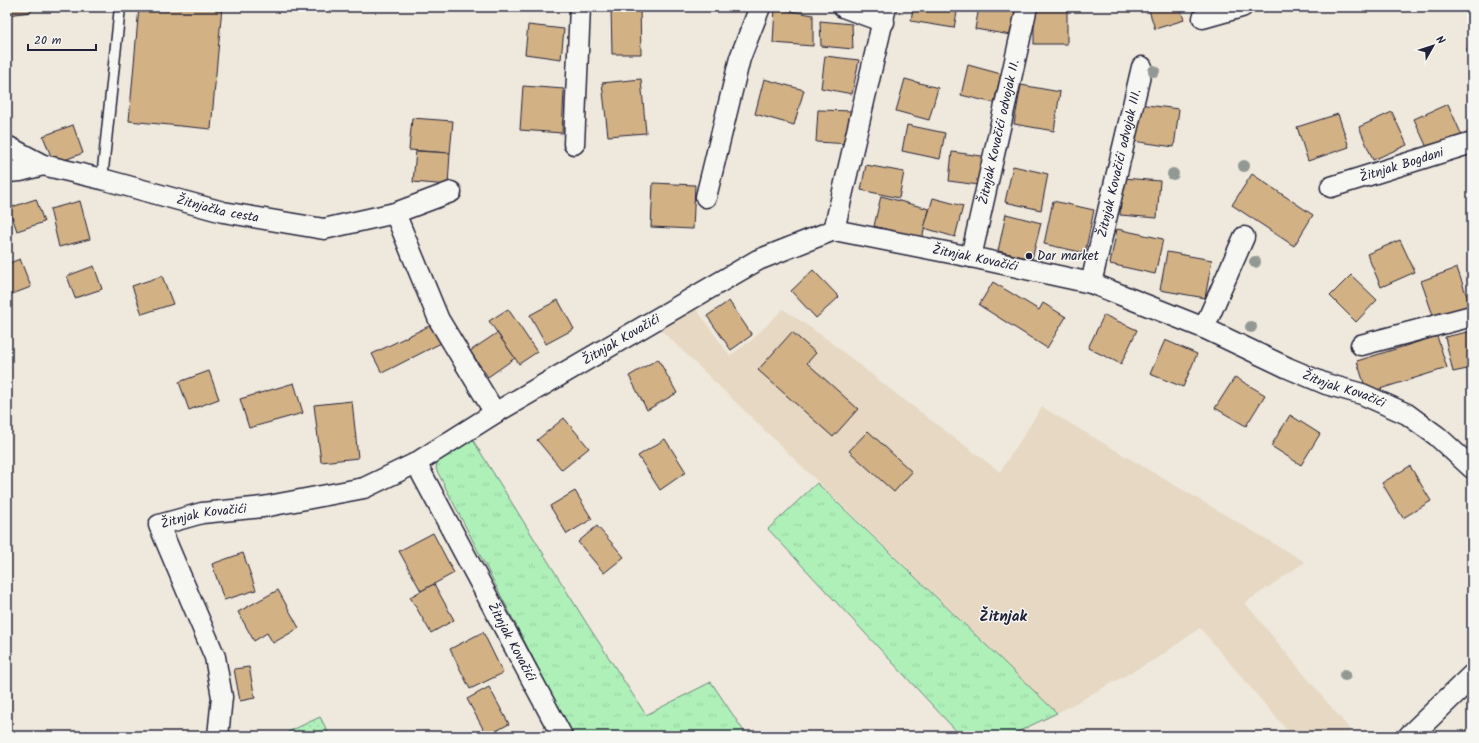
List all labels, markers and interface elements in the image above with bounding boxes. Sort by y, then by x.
scale bar [28,26,96,52]
north arrow [1413,26,1453,66]
text: 20 m [34,31,62,50]
text: N [1431,32,1449,49]
street label: Žitnjak Kovačići odvojak II. [973,58,1025,207]
street label: Žitnjak Kovačići odvojak III. [1092,87,1147,240]
street label: Žitnjak Bogdani [1357,142,1447,188]
street label: Žitnjačka cesta [174,189,261,228]
street label: Žitnjak Kovačići [931,239,1021,278]
place label: Dar market [1037,246,1100,267]
marker: Dar market [1024,251,1034,261]
street label: Žitnjak Kovačići [578,308,665,371]
street label: Žitnjak Kovačići [1299,365,1390,414]
street label: Žitnjak Kovačići [158,498,248,534]
street label: Žitnjak Kovačići [482,599,542,686]
district label: Žitnjak [979,605,1027,629]

